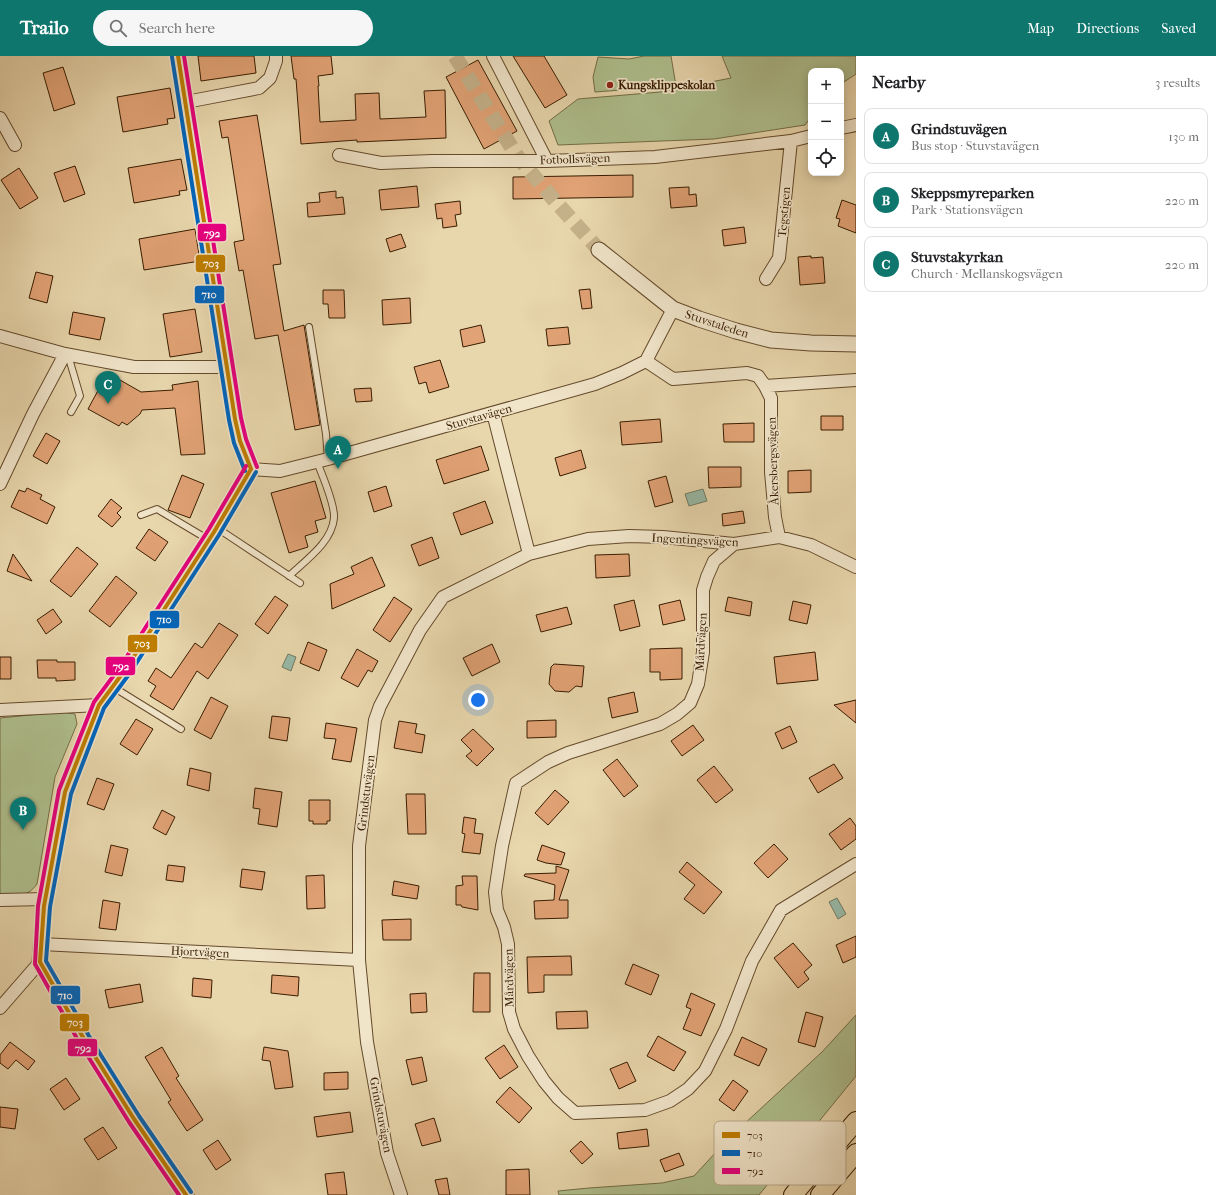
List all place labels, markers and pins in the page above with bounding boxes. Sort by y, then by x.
place label: Kungsklippeskolan [618,78,716,93]
marker: Kungsklippeskolan [605,80,615,90]
pin: C [95,371,121,404]
pin: A [325,436,351,469]
pin: B [10,797,36,830]

